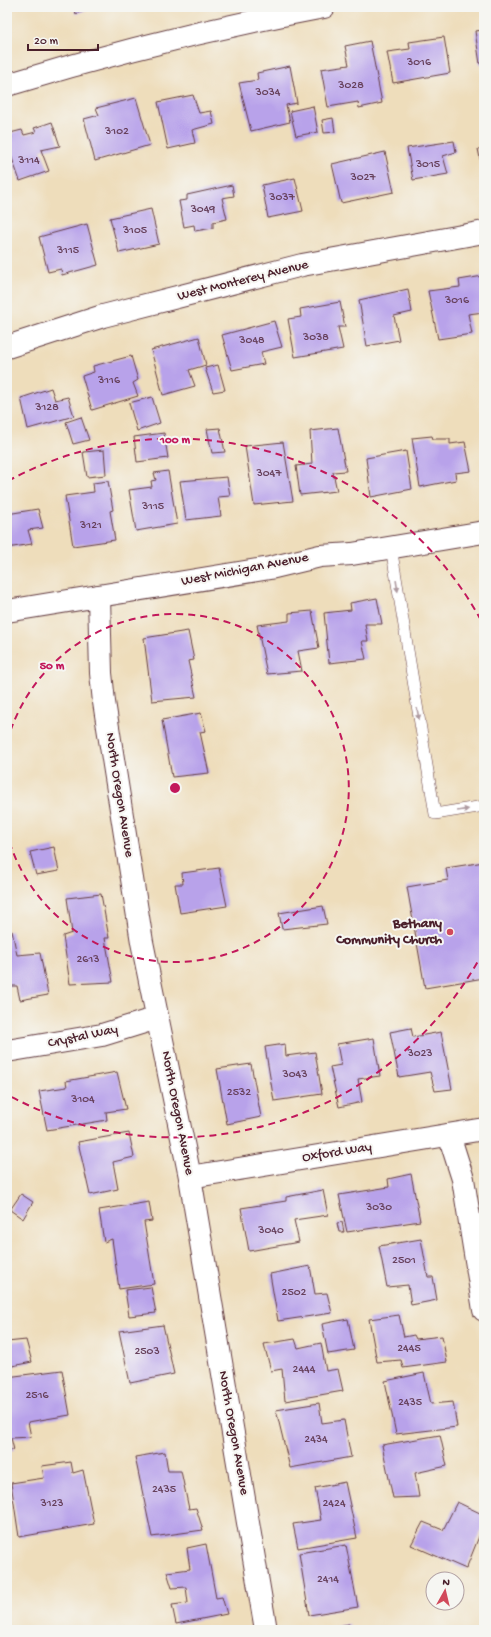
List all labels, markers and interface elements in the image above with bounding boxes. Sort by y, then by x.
scale bar [28,26,98,52]
text: 20 m [34,35,59,49]
house number: 3016 [406,56,432,70]
house number: 3028 [337,79,364,93]
house number: 3034 [255,86,281,100]
house number: 3102 [104,125,129,139]
house number: 3114 [17,154,40,168]
house number: 3015 [415,158,440,172]
house number: 3027 [349,171,376,185]
house number: 3037 [268,191,296,205]
house number: 3049 [190,203,215,217]
house number: 3105 [122,224,147,238]
house number: 3115 [56,244,79,258]
street label: West Monterey Avenue [176,256,311,306]
house number: 3016 [444,294,470,308]
house number: 3038 [302,331,329,345]
house number: 3048 [238,334,265,348]
house number: 3116 [97,374,121,388]
house number: 3128 [34,401,59,415]
text: 100 m [159,434,190,448]
house number: 3047 [256,467,282,481]
house number: 3115 [141,500,164,514]
house number: 3121 [79,519,102,533]
street label: West Michigan Avenue [180,549,311,591]
one-way arrow [394,580,400,592]
text: 50 m [40,660,65,674]
one-way arrow [416,708,422,720]
street label: North Oregon Avenue [101,732,137,859]
centre of rings [168,781,182,795]
one-way arrow [457,807,470,813]
place label: Bethany Community Church [335,916,442,949]
marker: Bethany Community Church [445,927,455,937]
house number: 2613 [76,953,100,967]
street label: Crystal Way [46,1021,120,1053]
house number: 3023 [406,1047,433,1061]
street label: North Oregon Avenue [157,1050,197,1177]
house number: 3043 [282,1068,307,1082]
house number: 2532 [227,1086,251,1100]
house number: 3104 [70,1093,95,1107]
street label: Oxford Way [301,1139,373,1167]
house number: 3030 [365,1201,392,1215]
house number: 3040 [257,1224,284,1238]
house number: 2501 [392,1254,416,1268]
house number: 2502 [282,1286,307,1300]
house number: 2445 [397,1342,421,1356]
house number: 2503 [134,1345,160,1359]
house number: 2444 [293,1363,316,1377]
street label: North Oregon Avenue [214,1370,252,1497]
house number: 2516 [25,1389,49,1403]
house number: 2435 [398,1396,422,1410]
house number: 2434 [304,1433,328,1447]
house number: 2435 [152,1483,176,1497]
house number: 3123 [39,1497,64,1511]
house number: 2424 [322,1497,346,1511]
north arrow [425,1571,465,1611]
house number: 2414 [317,1573,339,1587]
text: N [442,1577,451,1590]

